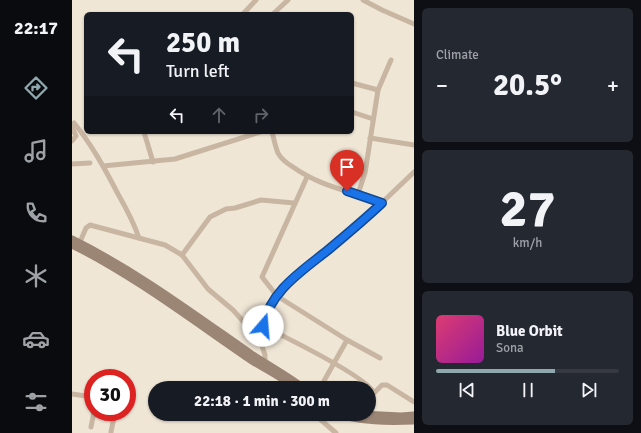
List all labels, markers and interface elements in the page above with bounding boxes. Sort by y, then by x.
text: 22:17 [14,17,58,39]
text: 250 m [166,26,240,60]
icon: left [100,28,152,80]
text: Climate [436,47,479,63]
text: Turn left [166,60,229,82]
text: 20.5° [493,67,562,104]
text: − [436,72,448,99]
text: + [607,72,619,99]
icon: directions [22,74,50,102]
icon: left [166,104,188,126]
icon: ahead [208,104,230,126]
icon: right [250,104,272,126]
icon: music [22,137,50,165]
pin [330,150,364,191]
icon: arrive [336,156,358,178]
text: 27 [499,177,556,241]
icon: phone [22,199,50,227]
text: km/h [513,235,542,251]
icon: climate [22,262,50,290]
position arrow [242,305,284,347]
text: Blue Orbit [496,322,563,340]
icon: car [22,325,50,353]
text: Sona [496,340,524,356]
speed limit sign: 30 [84,369,136,421]
icon: previous [456,379,478,401]
icon: pause [517,379,539,401]
icon: next [578,379,600,401]
icon: filters [22,388,50,416]
text: 22:18 · 1 min · 300 m [194,392,330,410]

